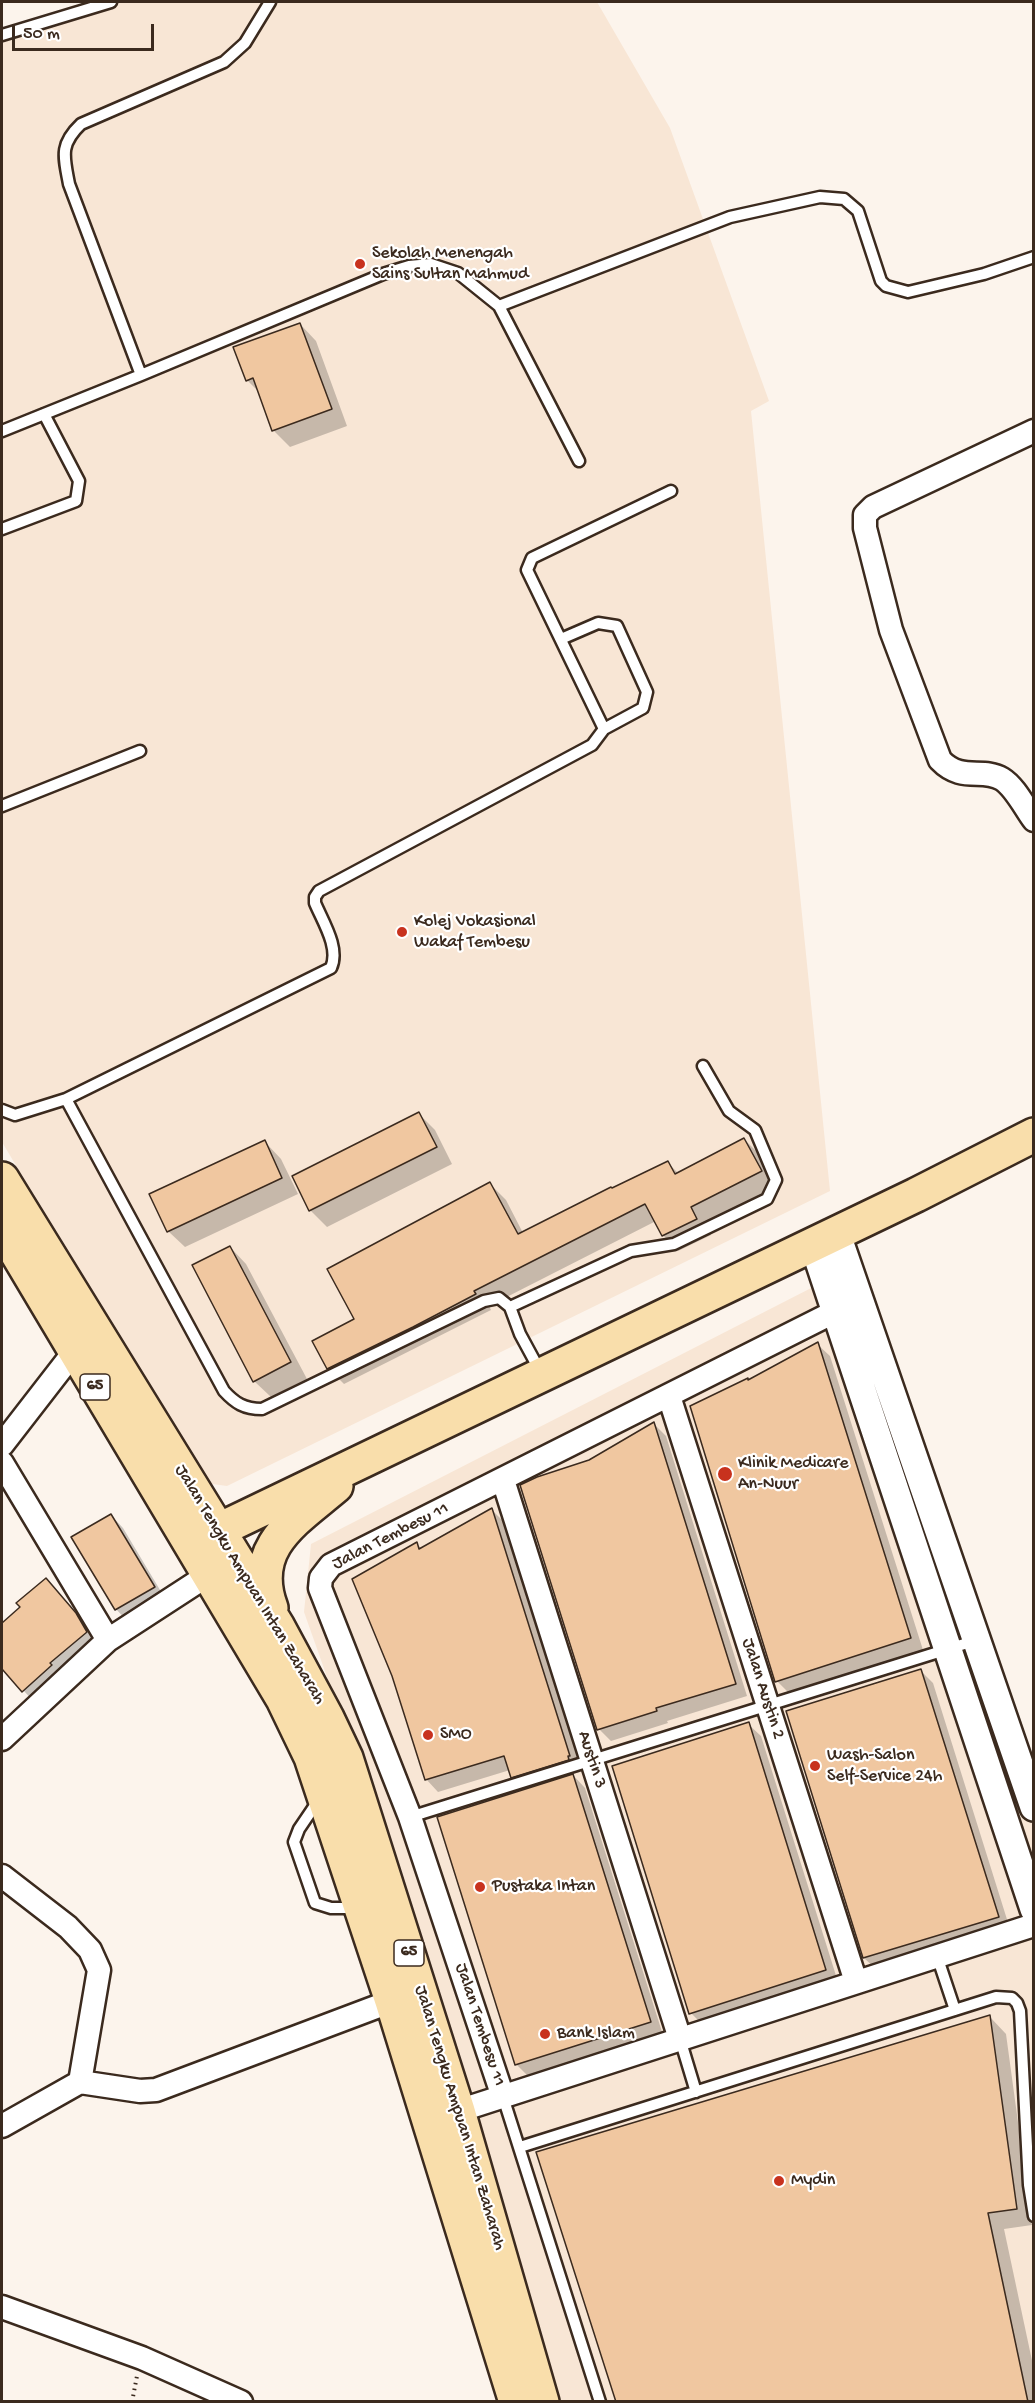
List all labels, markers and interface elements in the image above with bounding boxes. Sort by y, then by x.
scale bar [15,12,158,50]
text: 50 m [23,24,60,45]
place label: Sekolah Menengah Sains Sultan Mahmud [372,243,529,286]
marker: Sekolah Menengah Sains Sultan Mahmud [353,257,367,271]
place label: Kolej Vokasional Wakaf Tembesu [414,911,536,954]
marker: Kolej Vokasional Wakaf Tembesu [395,925,409,939]
road number: 65 [80,1374,110,1400]
place label: Klinik Medicare An-Nuur [738,1453,849,1496]
street label: Jalan Tengku Ampuan Intan Zaharah [169,1461,329,1709]
marker: Klinik Medicare An-Nuur [716,1465,734,1483]
street label: Jalan Tembesu 11 [329,1498,453,1576]
street label: Jalan Austin 2 [736,1636,788,1742]
place label: SMO [440,1724,472,1746]
marker: SMO [421,1728,435,1742]
street label: Austin 3 [572,1729,610,1791]
place label: Wash-Salon Self-Service 24h [827,1745,942,1788]
marker: Wash-Salon Self-Service 24h [808,1759,822,1773]
place label: Pustaka Intan [492,1876,595,1898]
marker: Pustaka Intan [473,1880,487,1894]
road number: 65 [394,1940,424,1966]
street label: Jalan Tembesu 11 [449,1961,509,2089]
street label: Jalan Tengku Ampuan Intan Zaharah [408,1983,510,2253]
place label: Bank Islam [557,2023,635,2045]
marker: Bank Islam [538,2027,552,2041]
place label: Mydin [791,2170,835,2192]
marker: Mydin [772,2174,786,2188]

